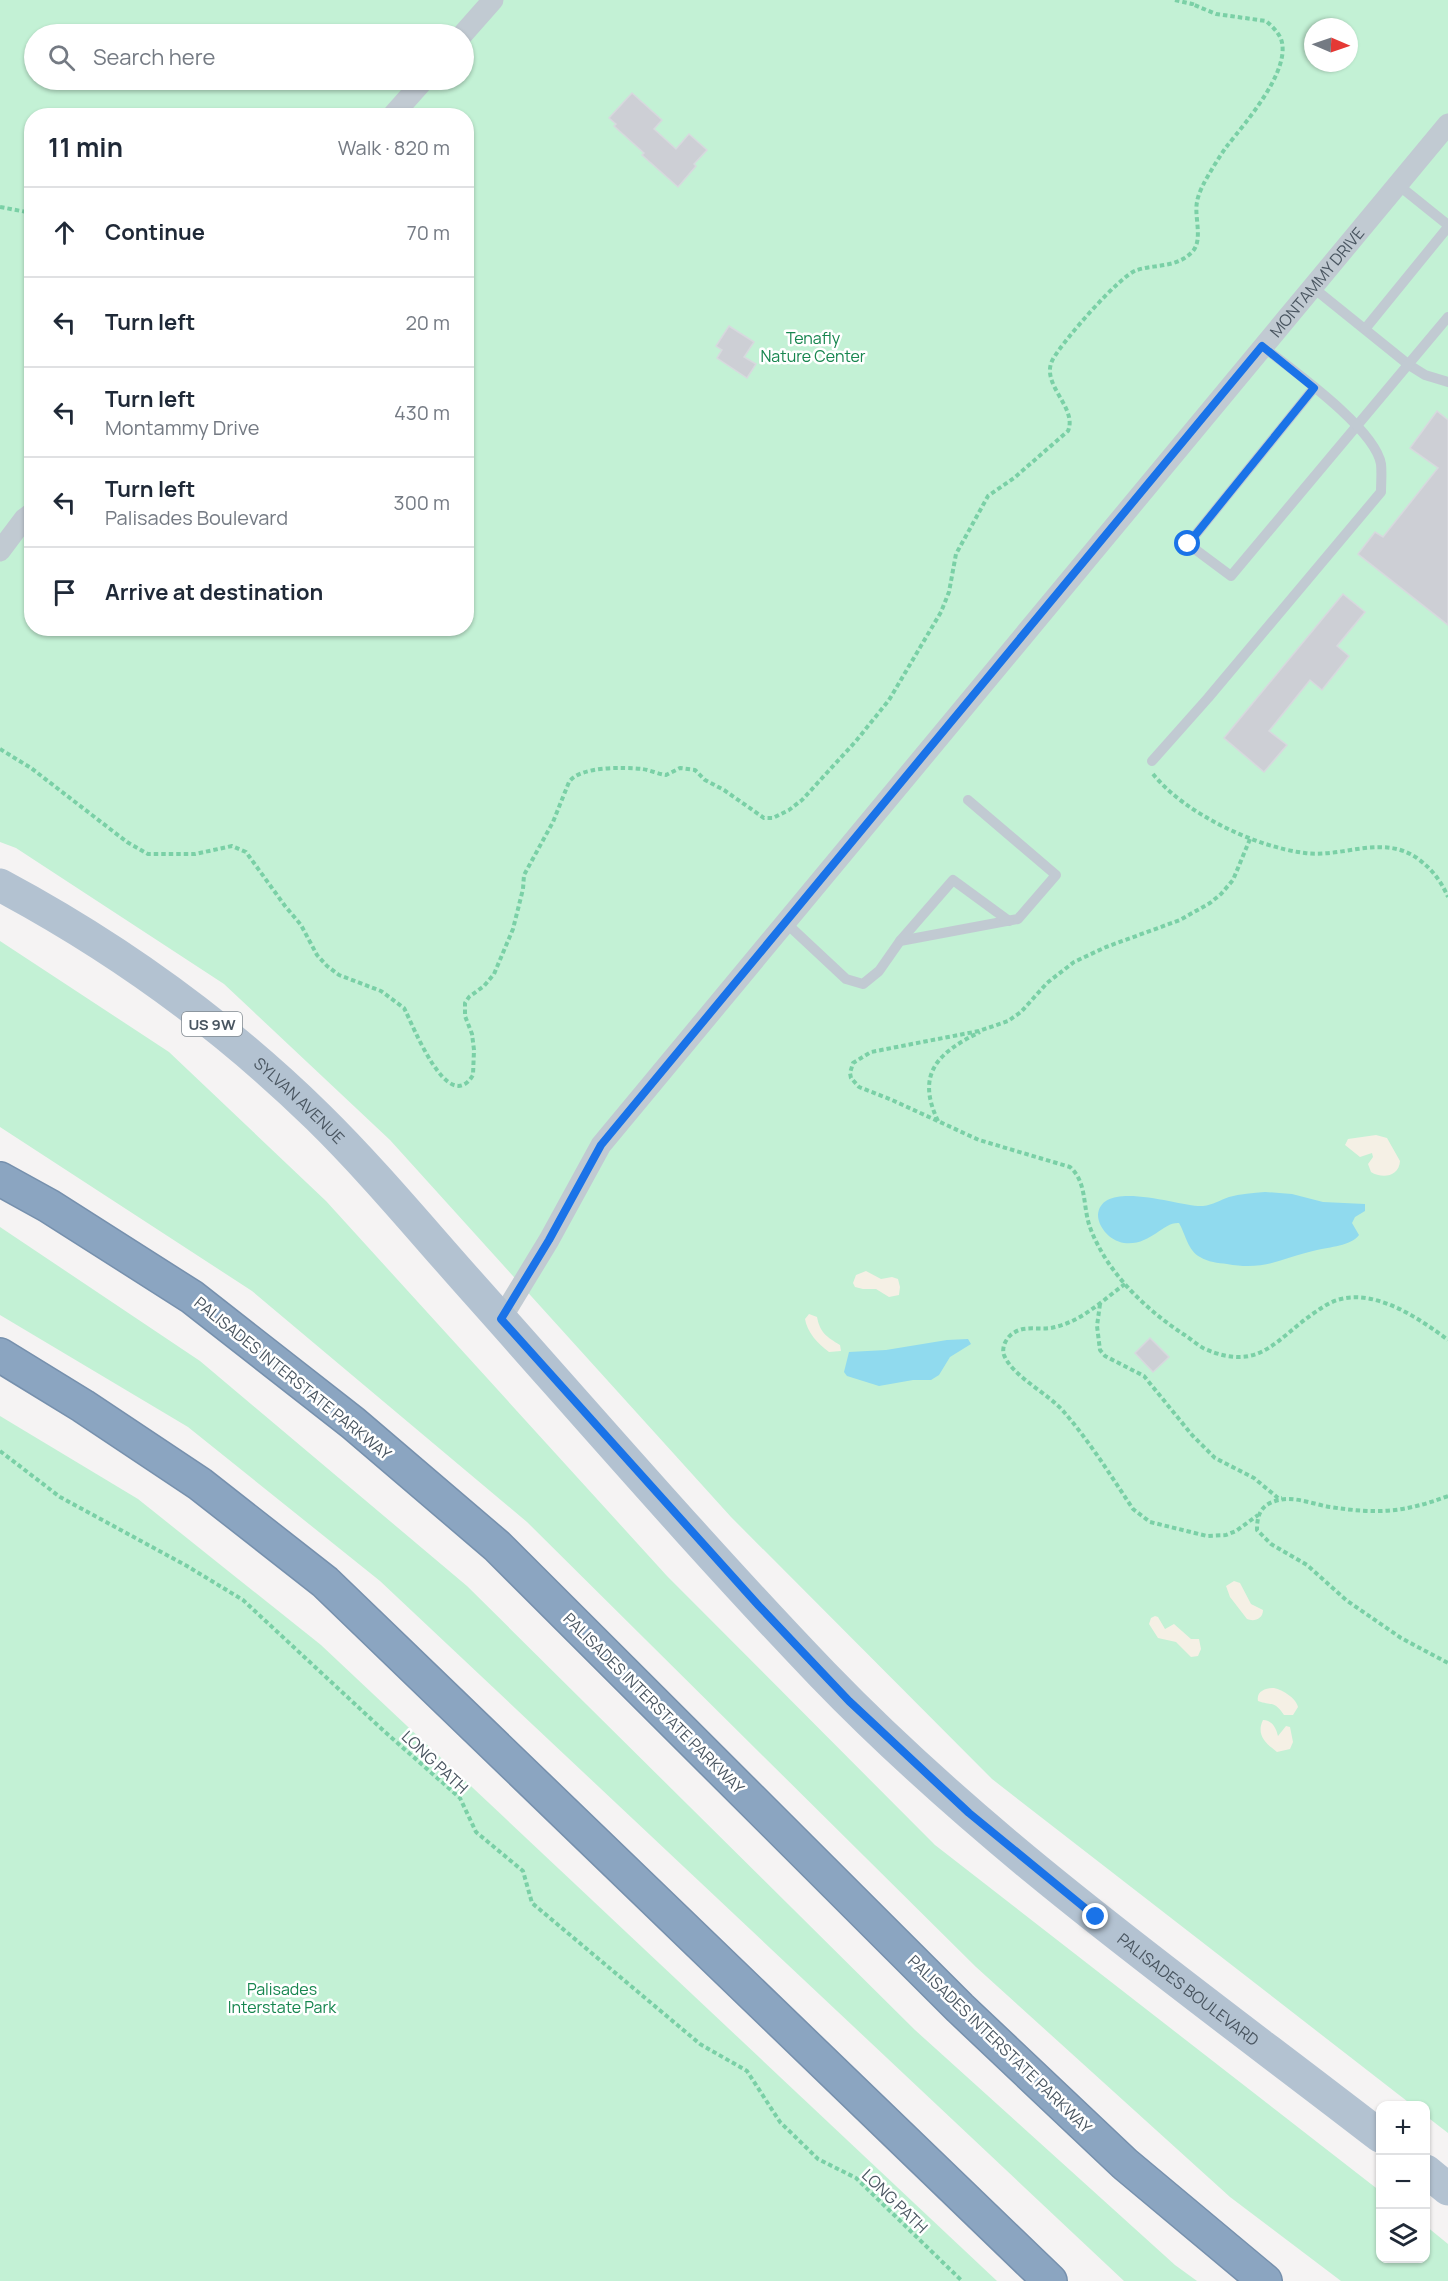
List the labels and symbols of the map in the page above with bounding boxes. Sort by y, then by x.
north arrow [1304,18,1358,72]
street label: MONTAMMY DRIVE [1265,222,1369,342]
park label: Tenafly Nature Center [760,327,866,367]
route start [1174,530,1200,556]
road number: US 9W [182,1012,242,1036]
street label: SYLVAN AVENUE [249,1052,350,1149]
street label: PALISADES INTERSTATE PARKWAY [190,1292,396,1464]
street label: PALISADES INTERSTATE PARKWAY [559,1608,749,1798]
street label: LONG PATH [397,1726,473,1798]
route end [1082,1903,1108,1929]
street label: PALISADES BOULEVARD [1113,1928,1264,2051]
street label: PALISADES INTERSTATE PARKWAY [903,1950,1097,2138]
park label: Palisades Interstate Park [228,1978,337,2018]
street label: LONG PATH [857,2164,933,2238]

